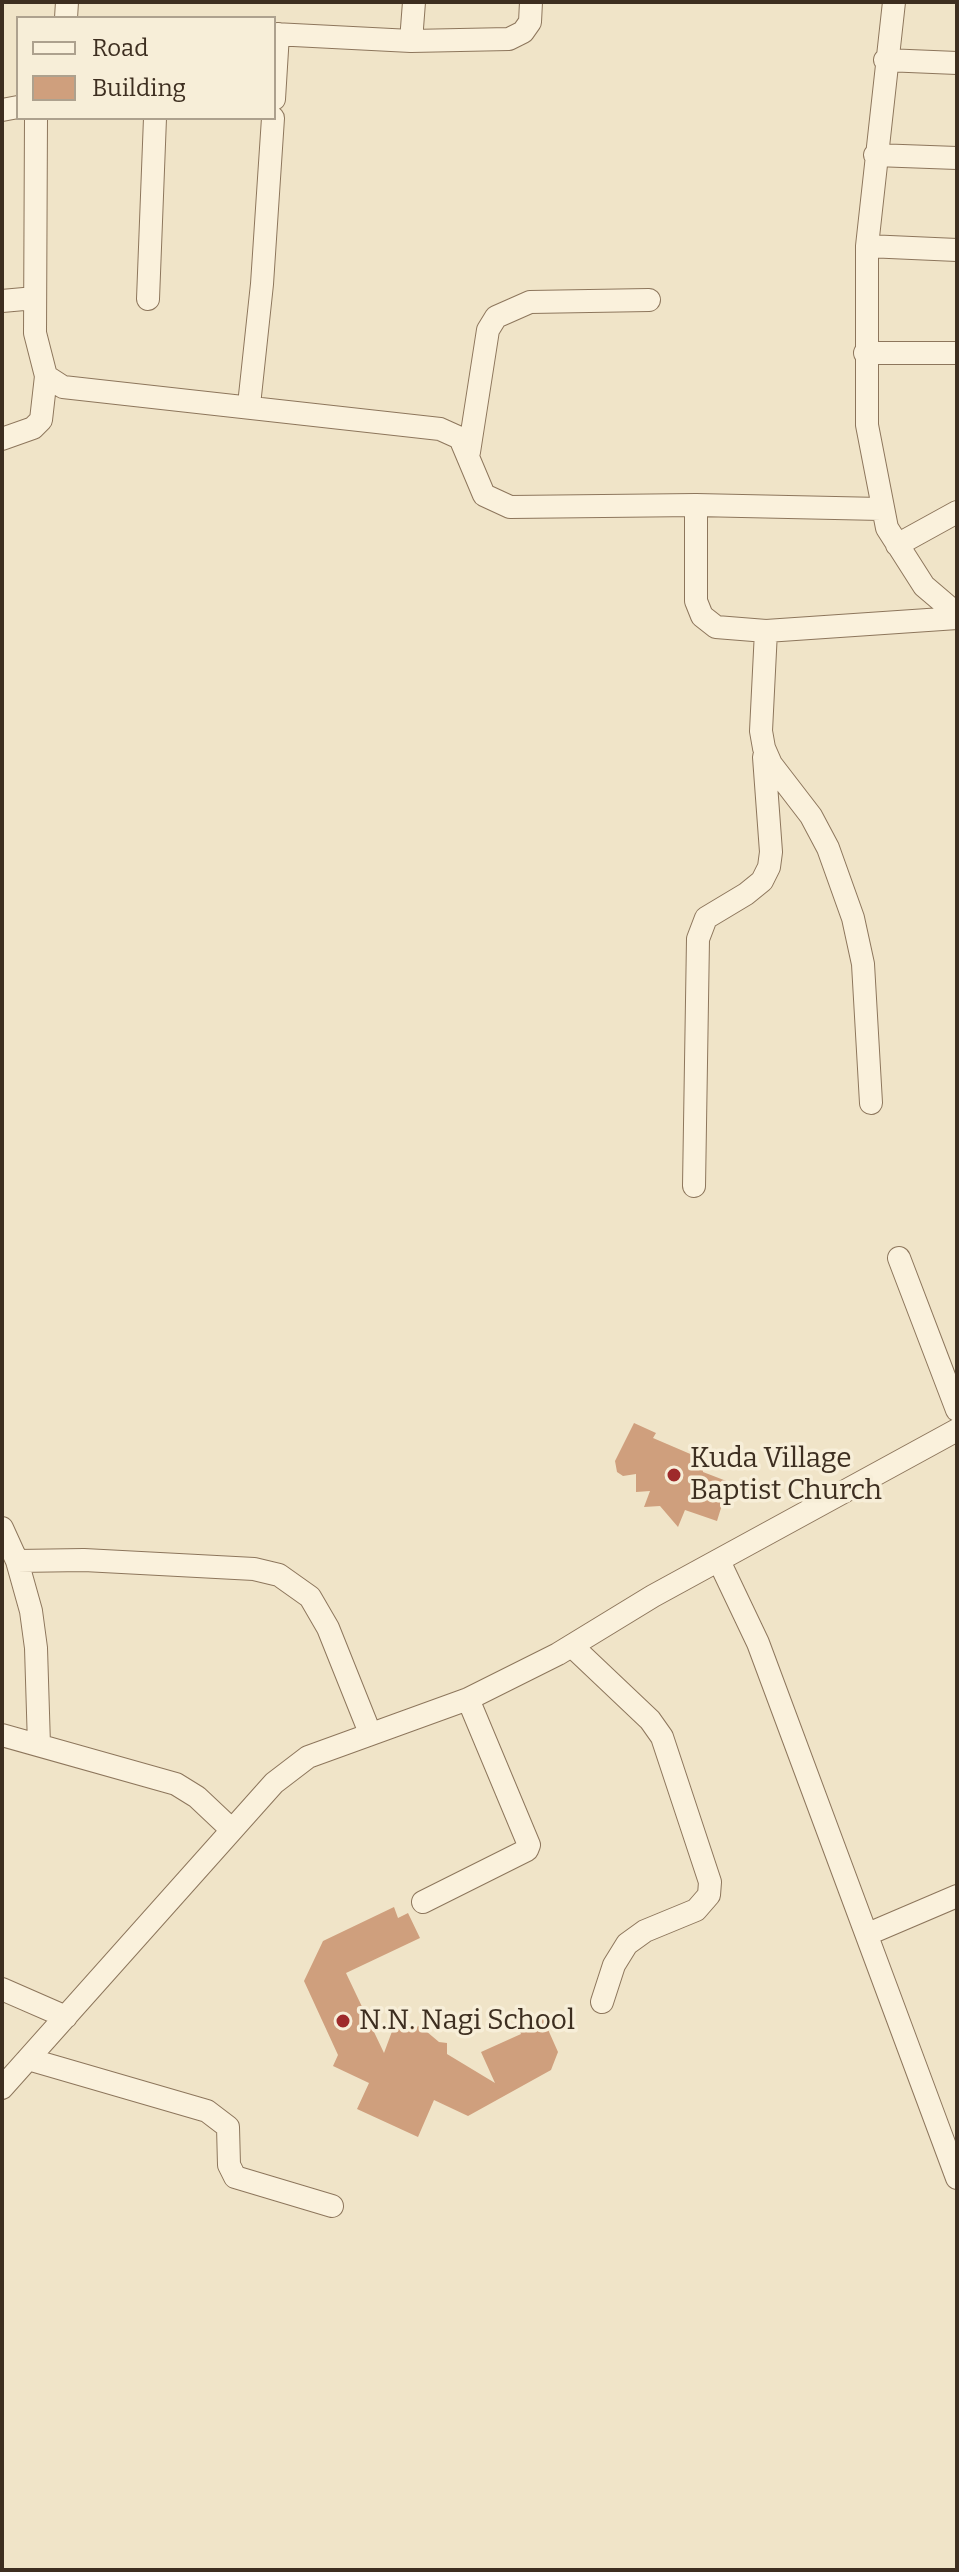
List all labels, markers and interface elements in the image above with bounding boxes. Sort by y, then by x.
legend [16,16,276,120]
text: Road [92,34,148,62]
text: Building [92,74,186,102]
place label: Kuda Village Baptist Church [690,1442,882,1508]
marker: Kuda Village Baptist Church [665,1466,683,1484]
place label: N.N. Nagi School [359,2004,575,2038]
marker: N.N. Nagi School [334,2012,352,2030]

